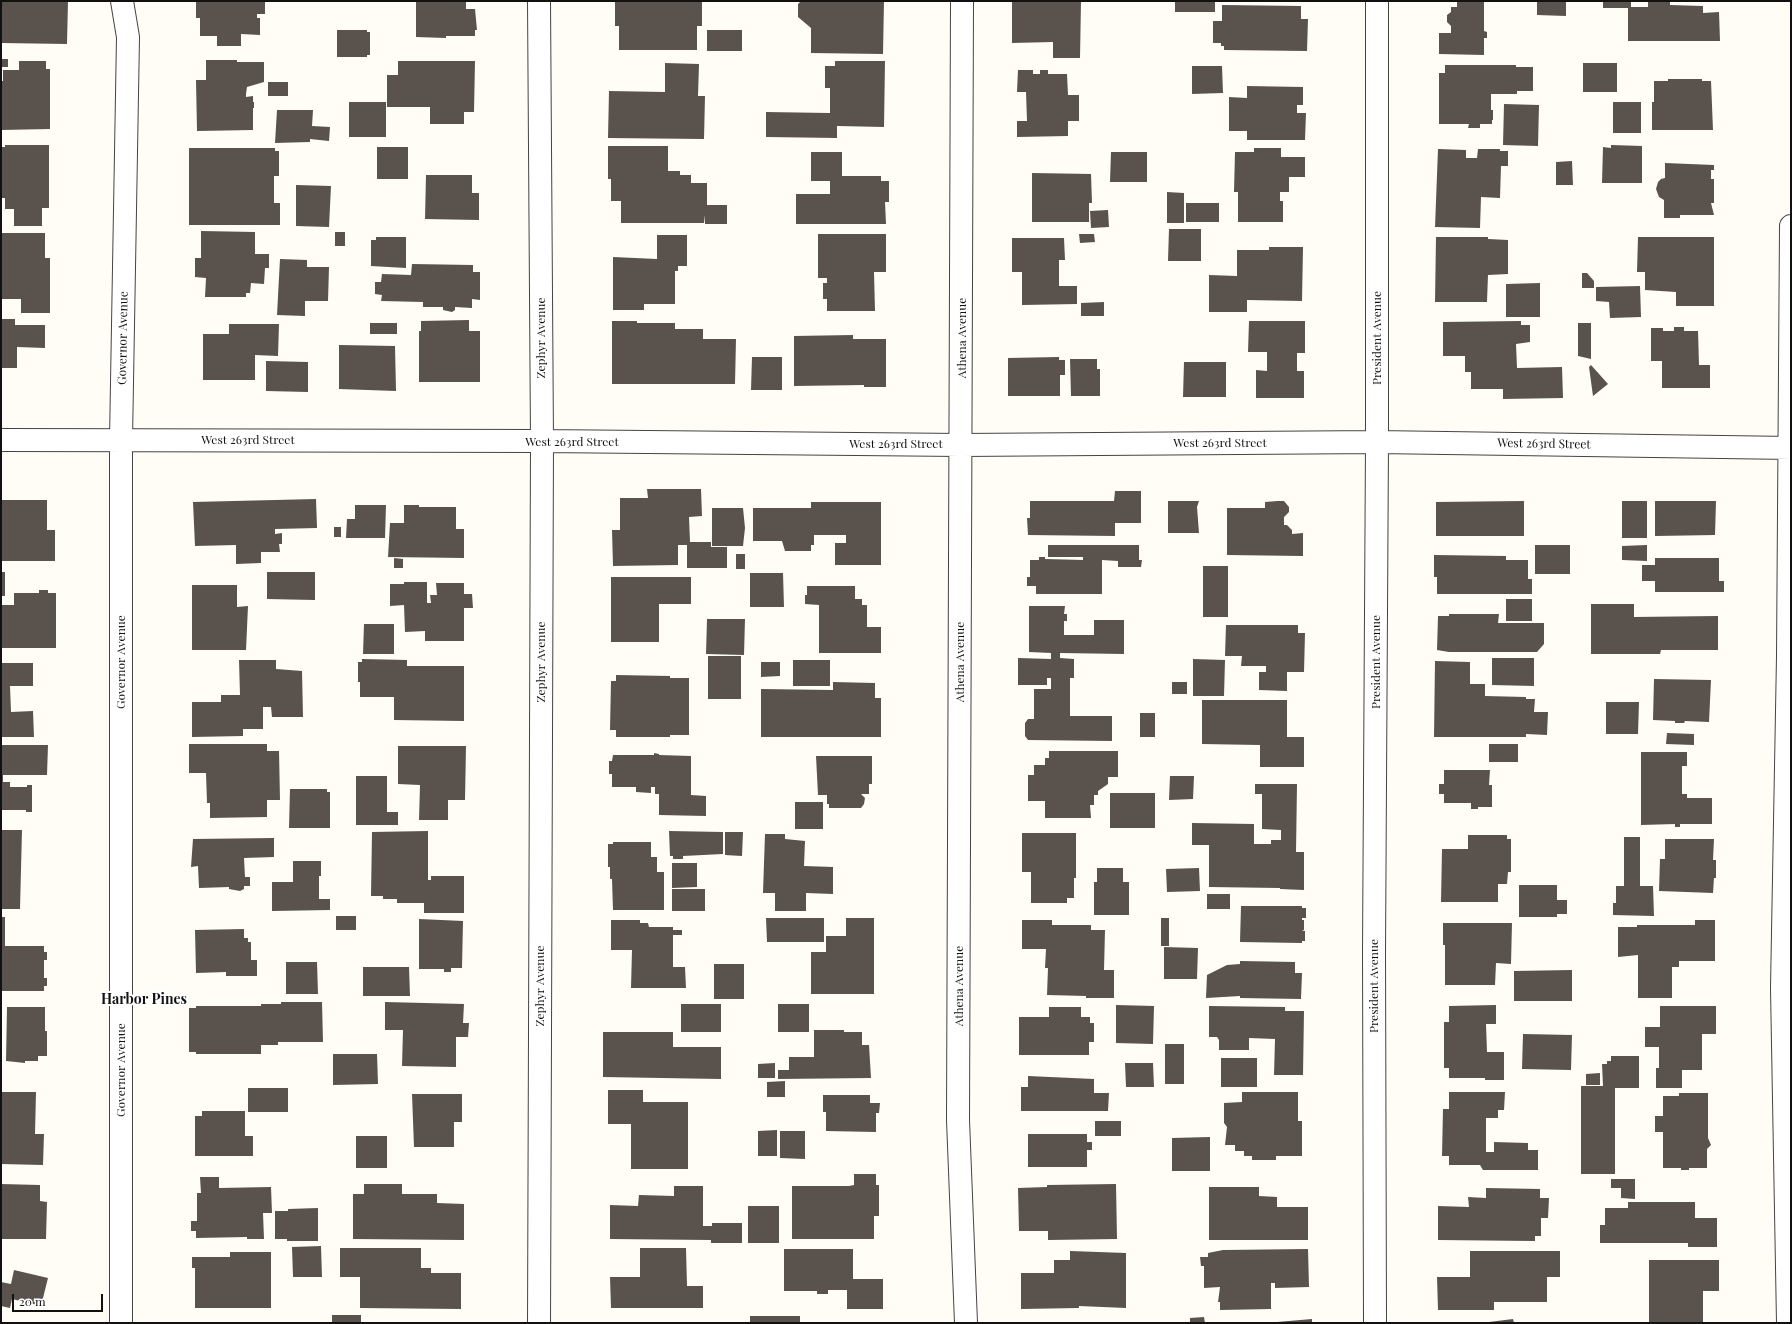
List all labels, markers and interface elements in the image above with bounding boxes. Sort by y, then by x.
street label: Governor Avenue [115,291,131,385]
street label: President Avenue [1370,291,1384,385]
street label: Zephyr Avenue [534,297,548,379]
street label: Athena Avenue [955,298,969,378]
street label: West 263rd Street [201,433,295,447]
street label: West 263rd Street [525,435,619,449]
street label: West 263rd Street [1173,436,1267,450]
street label: West 263rd Street [1497,436,1591,452]
street label: West 263rd Street [849,437,943,451]
street label: Governor Avenue [114,615,128,709]
street label: President Avenue [1369,615,1383,709]
street label: Zephyr Avenue [534,621,548,703]
street label: Athena Avenue [953,622,967,702]
street label: President Avenue [1367,939,1381,1033]
street label: Zephyr Avenue [533,945,547,1027]
street label: Athena Avenue [952,946,966,1026]
district label: Harbor Pines [101,992,187,1008]
street label: Governor Avenue [114,1023,128,1117]
scale bar [14,1286,105,1312]
text: 20 m [19,1293,46,1309]

